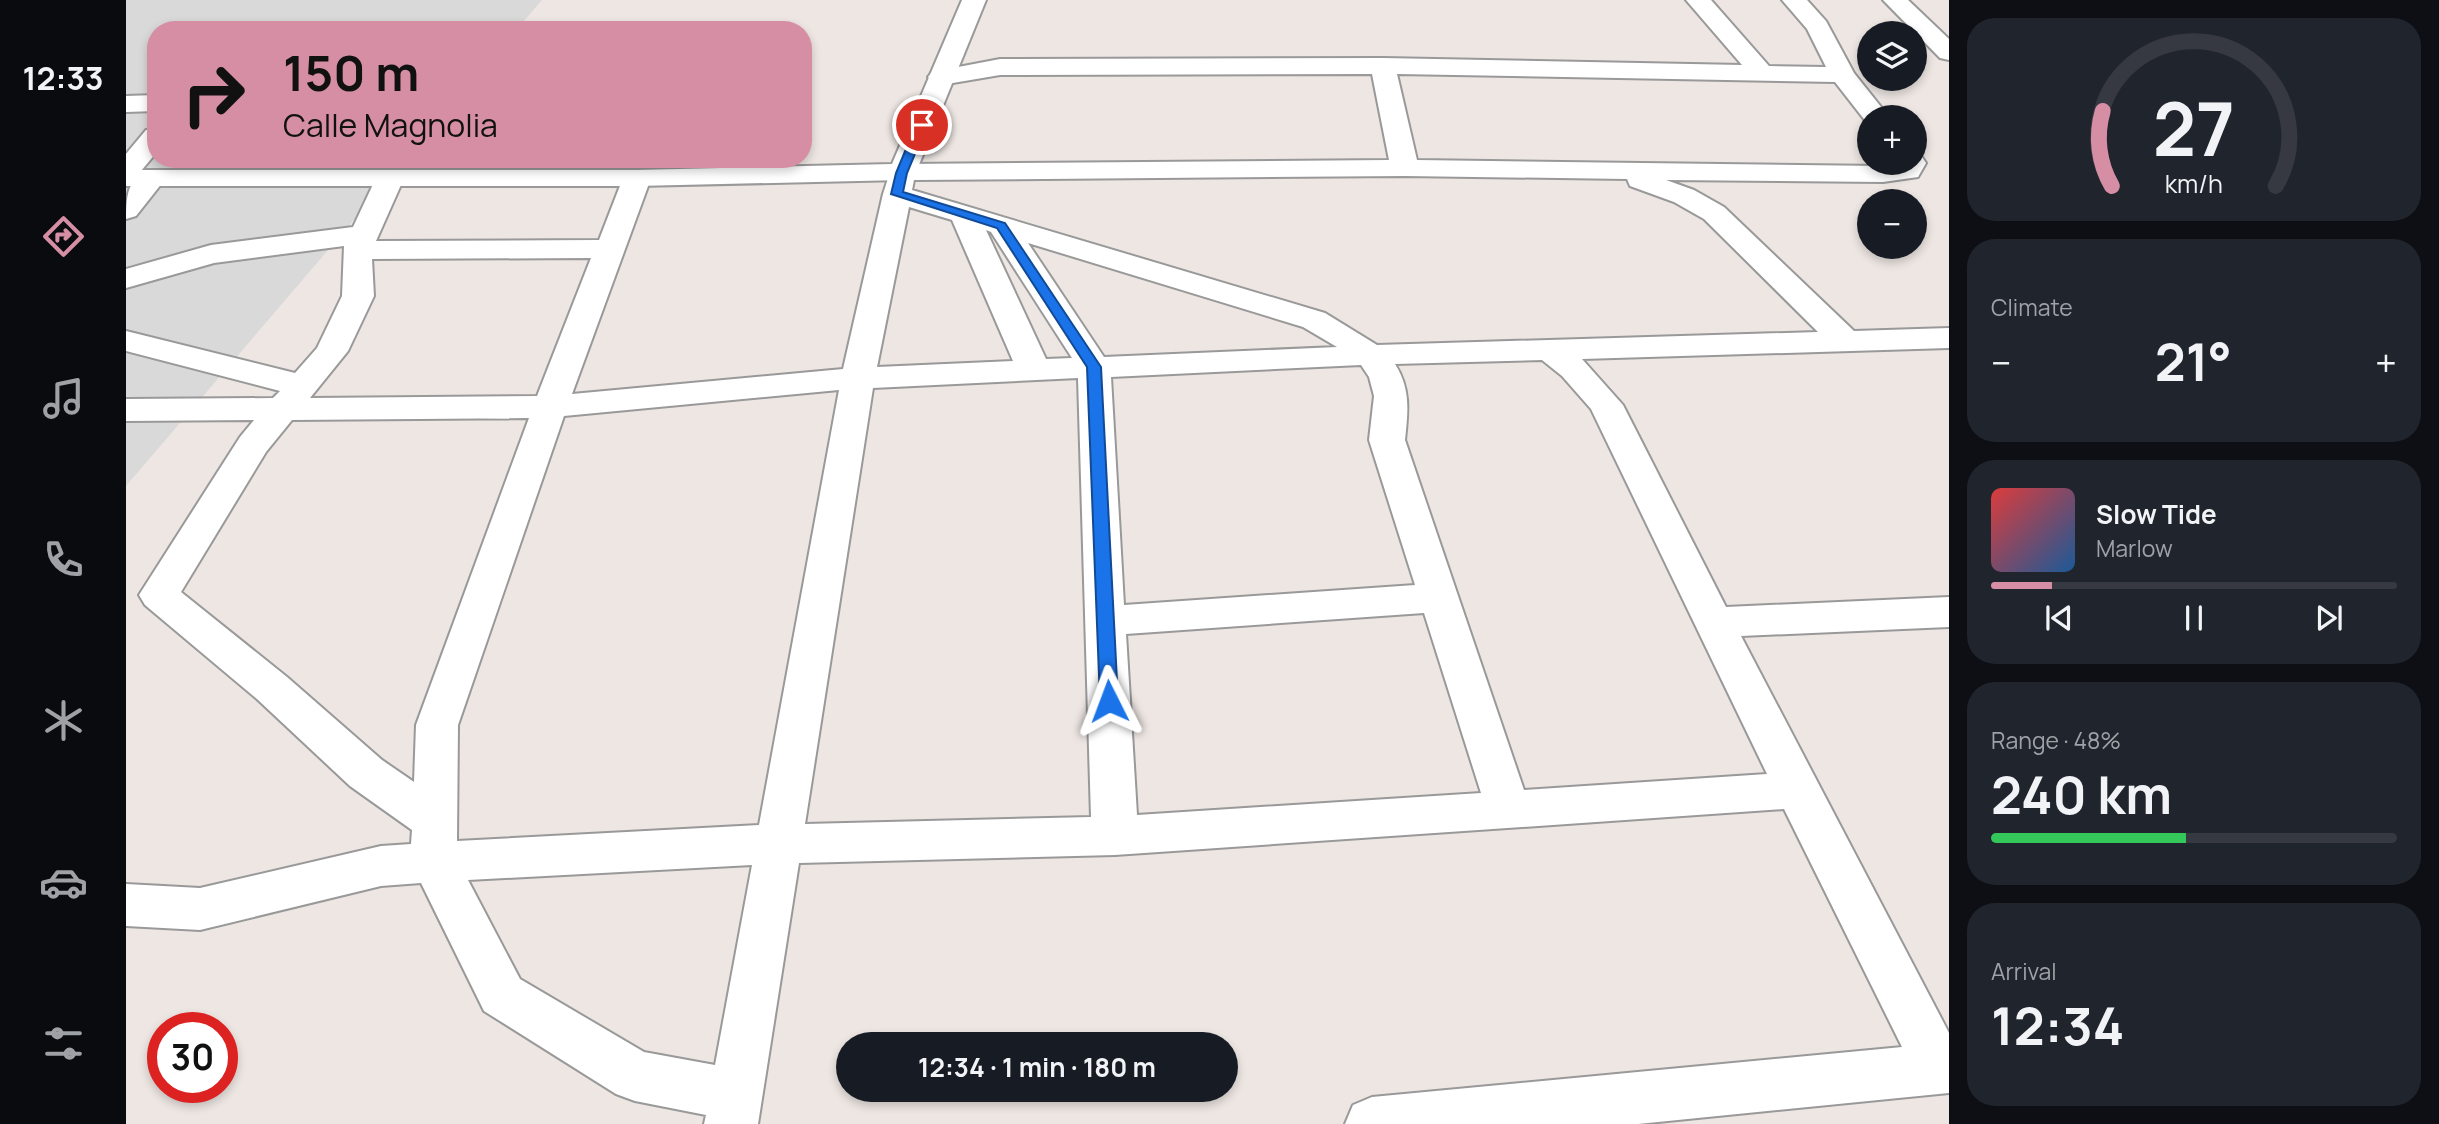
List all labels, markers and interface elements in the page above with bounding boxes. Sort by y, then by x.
map controls [1857,21,1927,259]
button: layers [1857,21,1927,91]
text: 150 m [283,39,419,106]
icon: right [168,49,259,140]
text: 12:33 [22,56,104,100]
text: 27 [2153,78,2235,178]
pin [892,95,952,155]
text: Calle Magnolia [283,103,498,147]
button: + [1857,105,1927,175]
icon: arrive [903,106,941,144]
text: km/h [2165,165,2223,200]
button: − [1857,189,1927,259]
icon: directions [39,212,88,261]
text: Climate [1991,291,2073,323]
text: 21° [2155,326,2232,397]
text: − [1991,336,2012,388]
text: + [2375,336,2397,388]
icon: music [39,374,88,423]
text: Slow Tide [2096,496,2217,532]
text: Marlow [2096,532,2173,564]
icon: phone [39,535,88,584]
icon: previous [2040,599,2078,637]
icon: pause [2175,599,2213,637]
icon: next [2310,599,2348,637]
position arrow [1072,664,1146,738]
icon: climate [39,696,88,745]
text: Range · 48% [1991,724,2121,756]
text: 240 km [1991,759,2172,830]
icon: car [39,858,88,907]
text: Arrival [1991,955,2057,987]
text: 12:34 [1991,990,2124,1061]
speed limit sign: 30 [147,1012,238,1103]
icon: filters [39,1019,88,1068]
text: 12:34 · 1 min · 180 m [918,1049,1156,1085]

